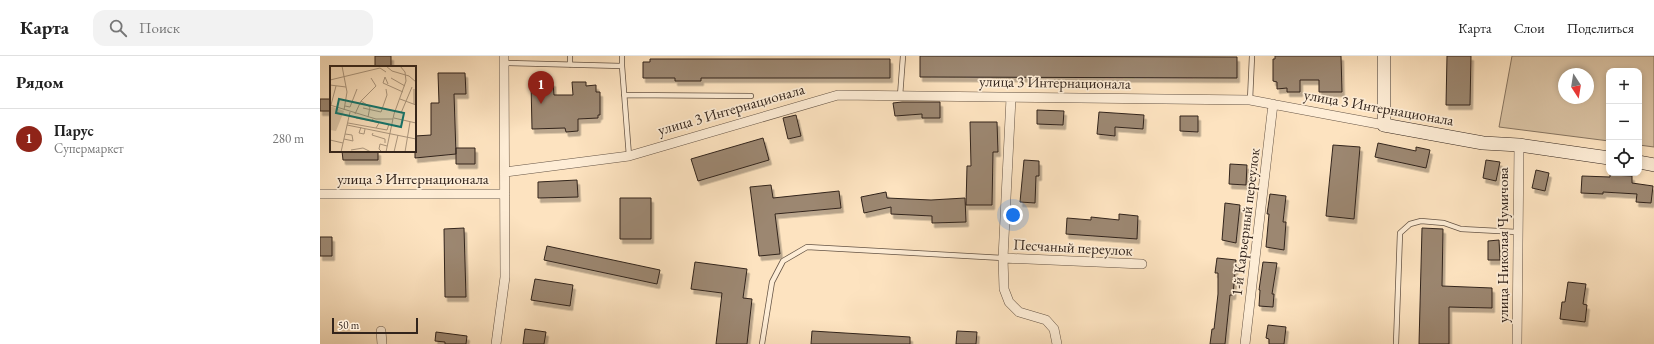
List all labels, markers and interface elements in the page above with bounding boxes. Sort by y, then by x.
search box [93,10,373,46]
text: Карта [20,15,69,40]
icon: search [107,17,129,39]
text: Поиск [139,18,180,37]
text: Карта [1458,19,1492,37]
text: Слои [1514,19,1545,37]
text: Поделиться [1567,19,1634,37]
inset map [330,66,416,152]
north arrow [1558,68,1594,104]
map controls [1606,68,1642,176]
button: + [1606,68,1642,104]
text: Рядом [16,71,64,93]
pin: 1 [528,71,554,104]
street label: улица 3 Интернационала [979,71,1131,93]
street label: улица 3 Интернационала [655,79,807,139]
street label: улица 3 Интернационала [1303,84,1455,130]
button: − [1606,104,1642,140]
text: Парус [54,121,94,140]
text: 1 [26,130,32,147]
text: 280 m [273,130,304,147]
text: Супермаркет [54,140,124,157]
button: locate [1606,140,1642,176]
street label: 1-й Карьерный переулок [1227,147,1263,297]
street label: улица Николая Чумичова [1493,167,1512,323]
street label: улица 3 Интернационала [337,169,489,188]
your location [1003,205,1023,225]
street label: Песчаный переулок [1013,234,1133,260]
scale bar [332,316,418,335]
text: 50 m [338,318,359,332]

